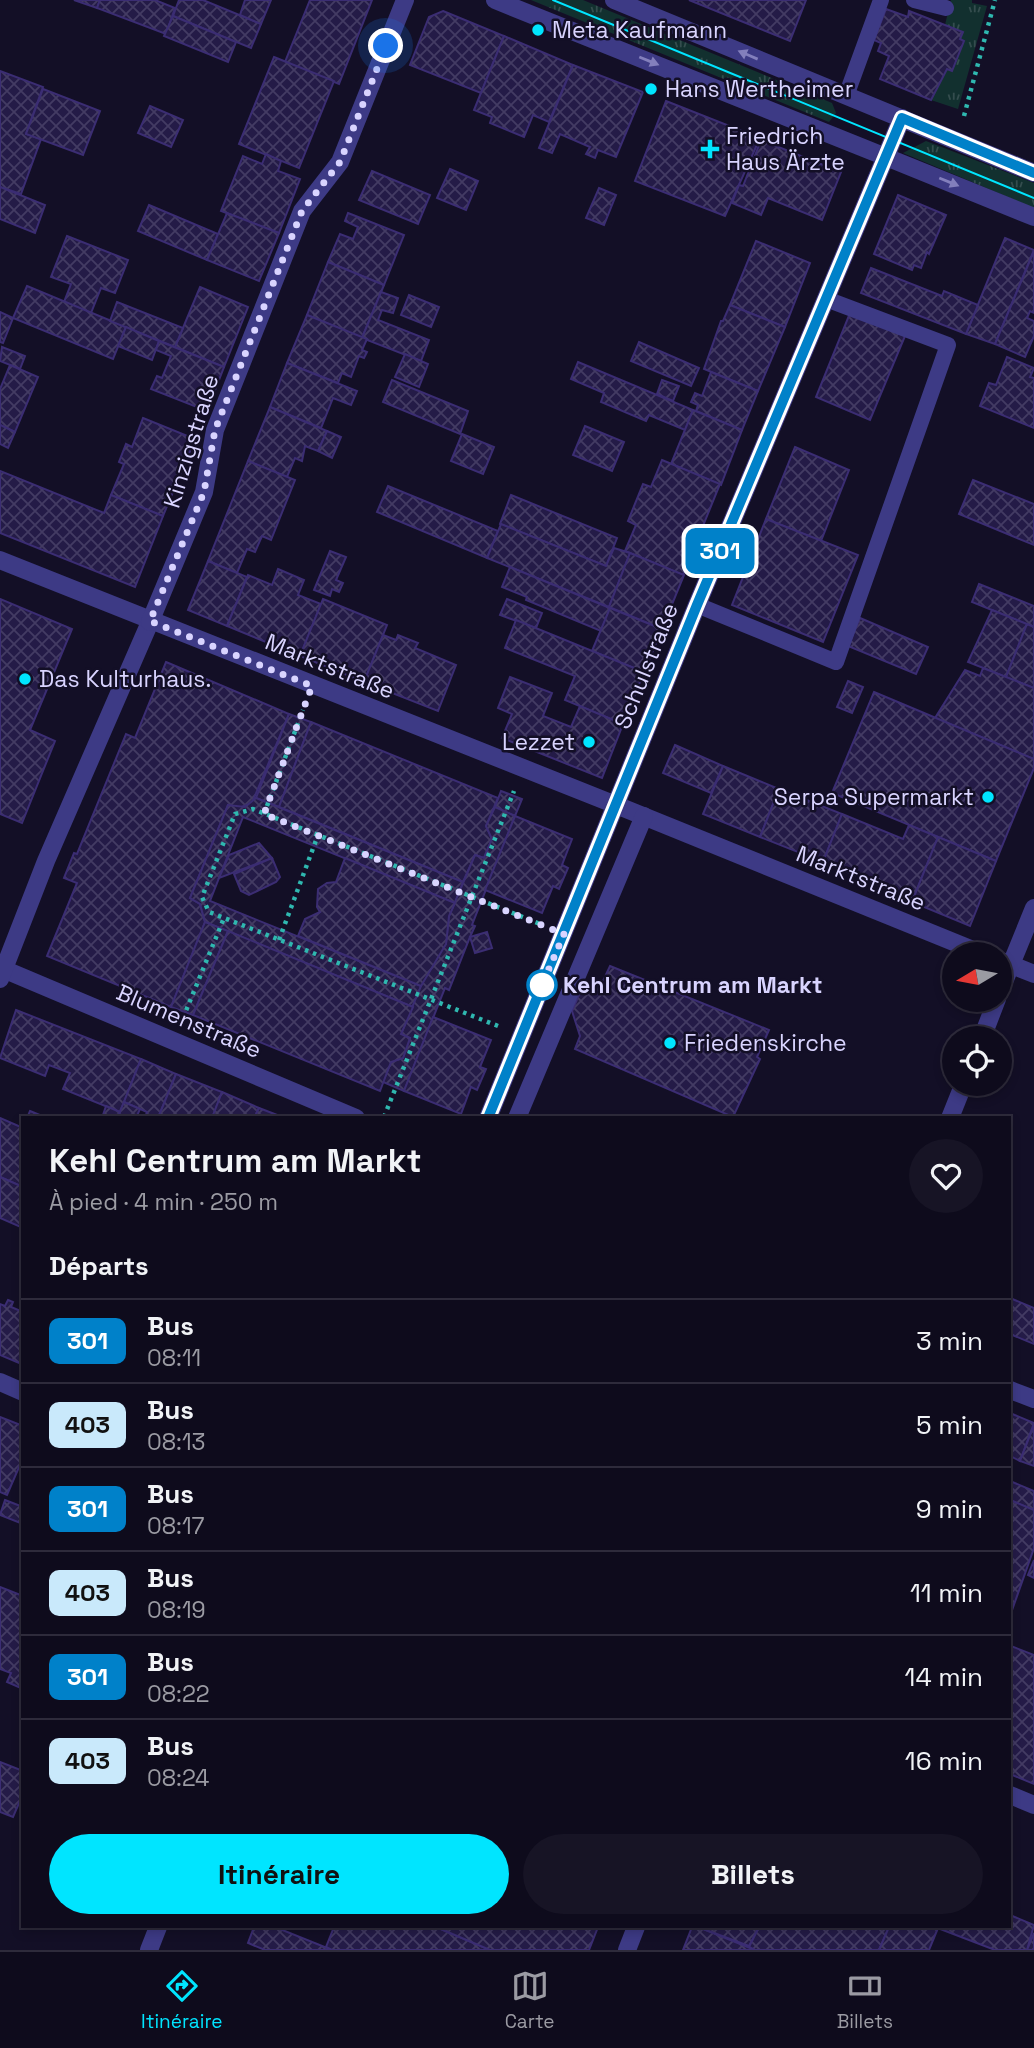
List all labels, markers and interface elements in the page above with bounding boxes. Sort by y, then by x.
place label: Meta Kaufmann [552,15,727,45]
marker: Meta Kaufmann [530,22,546,38]
your location [368,28,403,63]
one-way arrow [737,50,758,61]
one-way arrow [639,56,660,67]
place label: Hans Wertheimer [665,74,853,104]
marker: Hans Wertheimer [643,81,659,97]
place label: Friedrich Haus Ärzte [726,121,845,177]
marker: Friedrich Haus Ärzte [700,139,720,159]
one-way arrow [939,177,960,188]
street label: Kinzigstraße [156,371,226,511]
line badge: 301 [680,528,760,574]
text: 301 [700,535,741,566]
street label: Schulstraße [607,598,685,734]
street label: Marktstraße [261,626,399,706]
place label: Das Kulturhaus. [39,664,211,694]
marker: Das Kulturhaus. [17,671,33,687]
place label: Lezzet [502,727,575,757]
marker: Lezzet [581,734,597,750]
place label: Serpa Supermarkt [774,782,974,812]
marker: Serpa Supermarkt [980,789,996,805]
street label: Marktstraße [792,838,930,918]
north arrow [942,942,1012,1012]
map controls [942,942,1012,1096]
marker: Kehl Centrum am Markt [527,970,557,1000]
place label: Kehl Centrum am Markt [563,970,823,1000]
street label: Blumenstraße [112,977,266,1065]
button: locate [942,1026,1012,1096]
place label: Friedenskirche [684,1028,847,1058]
marker: Friedenskirche [662,1035,678,1051]
button: heart [909,1139,983,1213]
text: Kehl Centrum am Markt [49,1140,421,1182]
text: À pied · 4 min · 250 m [49,1187,278,1217]
text: Départs [49,1249,149,1283]
text: Bus [147,1309,194,1343]
text: 3 min [916,1324,983,1358]
text: 301 [67,1325,108,1356]
text: 08:11 [147,1343,201,1373]
text: Bus [147,1393,194,1427]
text: 5 min [916,1408,983,1442]
text: 403 [65,1409,110,1440]
text: 08:13 [147,1427,205,1457]
text: Bus [147,1477,194,1511]
text: 9 min [916,1492,983,1526]
text: 301 [67,1493,108,1524]
text: 08:17 [147,1511,204,1541]
text: Bus [147,1561,194,1595]
text: 11 min [910,1576,983,1610]
text: 403 [65,1577,110,1608]
text: 08:19 [147,1595,206,1625]
text: Bus [147,1645,194,1679]
text: 14 min [905,1660,983,1694]
text: 301 [67,1661,108,1692]
text: 08:22 [147,1679,210,1709]
text: Bus [147,1729,194,1763]
text: 16 min [905,1744,983,1778]
text: 403 [65,1745,110,1776]
text: 08:24 [147,1763,209,1793]
button: Itinéraire [49,1834,509,1914]
button: Billets [523,1834,983,1914]
tab: Itinéraire [141,1967,223,2034]
tab: Carte [505,1967,555,2034]
tab: Billets [837,1967,893,2034]

